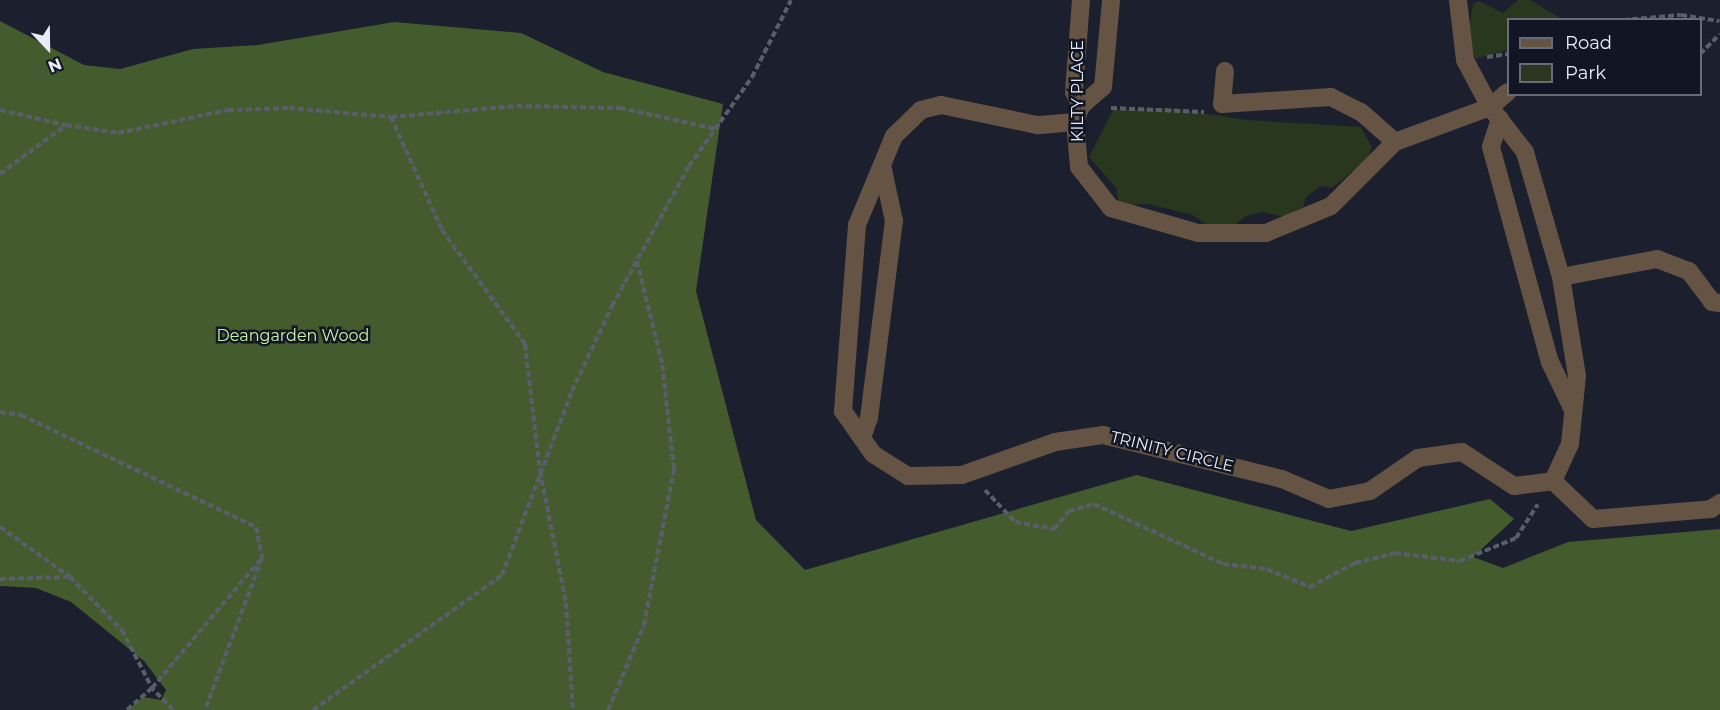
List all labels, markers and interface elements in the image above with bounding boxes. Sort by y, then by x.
north arrow [18,18,78,78]
legend [1507,18,1702,96]
text: Road [1565,32,1612,54]
street label: KILTY PLACE [1068,40,1088,142]
text: N [45,54,64,76]
text: Park [1565,62,1606,84]
park label: Deangarden Wood [217,326,369,346]
street label: TRINITY CIRCLE [1109,427,1235,477]

